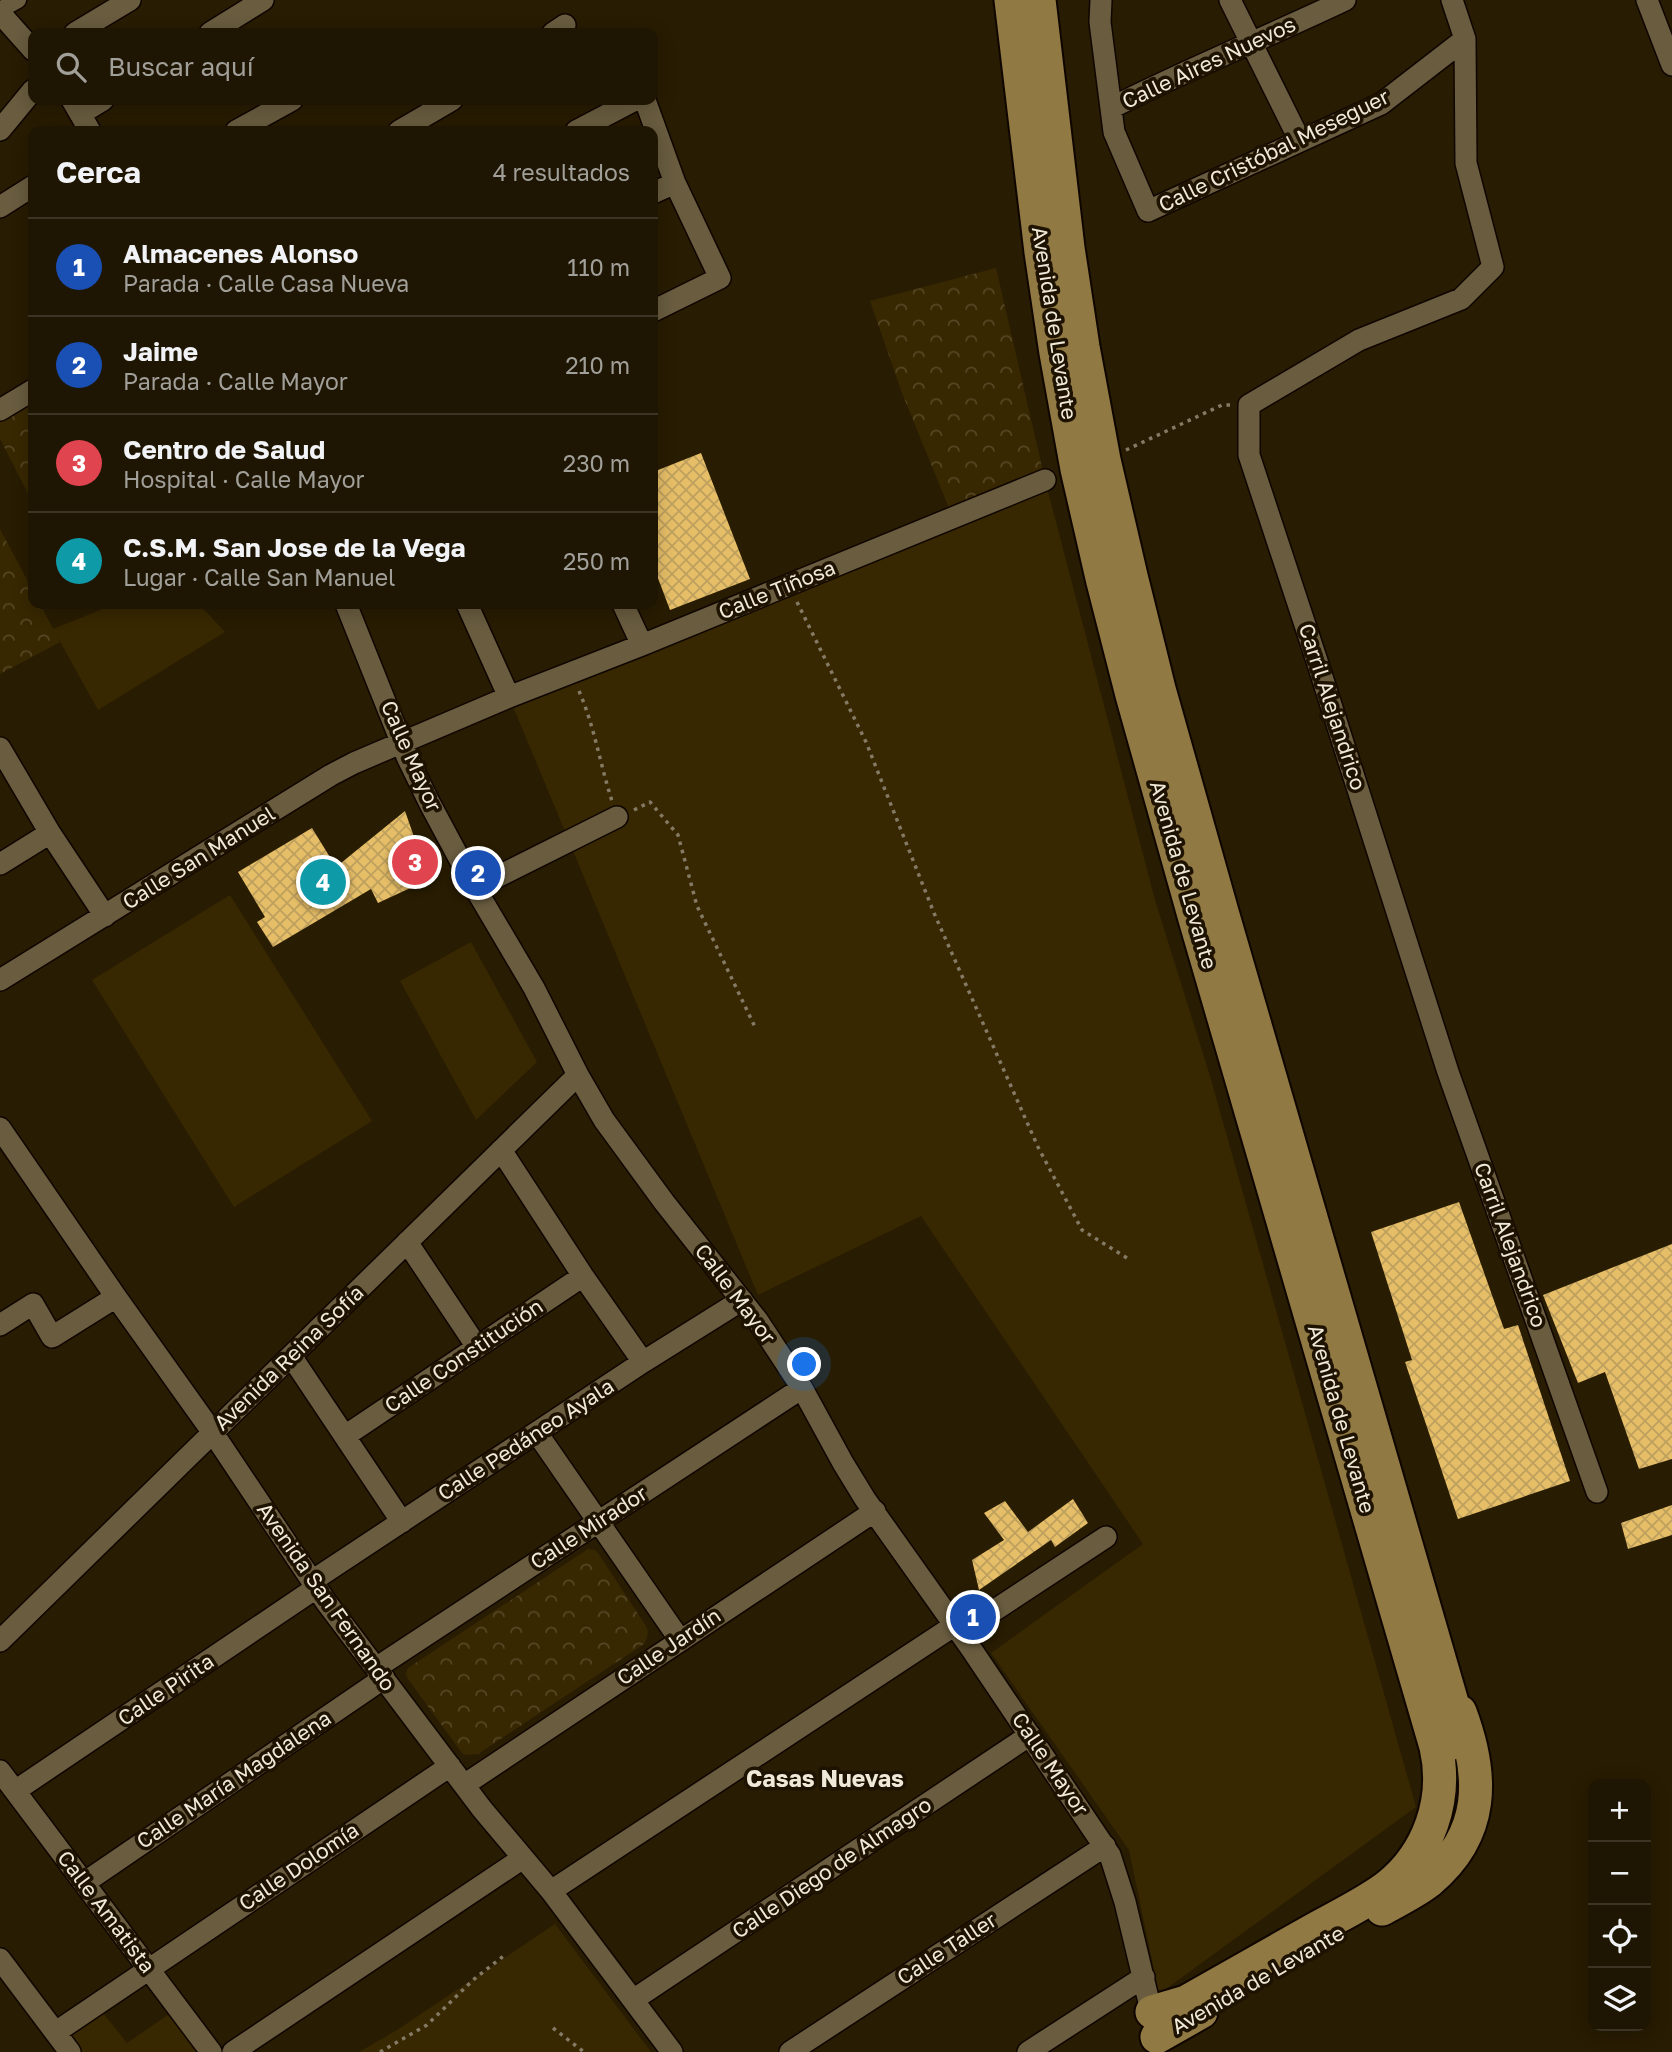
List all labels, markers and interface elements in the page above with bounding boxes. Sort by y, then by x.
street label: Calle Aires Nuevos [1118,10,1300,114]
search box [28,28,658,105]
icon: search [52,48,90,86]
text: Buscar aquí [108,51,254,82]
street label: Calle Cristóbal Meseguer [1154,83,1393,217]
text: Cerca [56,154,141,190]
text: 4 resultados [493,158,630,186]
street label: Avenida de Levante [1027,224,1083,421]
text: Almacenes Alonso [123,238,358,269]
text: 1 [73,253,85,281]
text: 110 m [567,253,630,281]
text: Parada · Calle Casa Nueva [123,269,409,297]
text: Jaime [123,336,198,367]
text: 2 [72,351,86,379]
text: 210 m [565,351,630,379]
text: Parada · Calle Mayor [123,367,348,395]
text: Centro de Salud [123,434,325,465]
text: 3 [72,449,86,477]
text: 230 m [563,449,630,477]
text: Hospital · Calle Mayor [123,465,364,493]
text: C.S.M. San Jose de la Vega [123,532,466,563]
text: 4 [72,547,86,575]
text: 250 m [563,547,630,575]
street label: Calle Tiñosa [714,554,839,624]
text: Lugar · Calle San Manuel [123,563,395,591]
street label: Carril Alejandrico [1294,620,1372,793]
street label: Calle Mayor [376,696,448,815]
street label: Avenida de Levante [1145,777,1223,972]
street label: Calle San Manuel [117,800,279,914]
pin: 3 [392,836,438,888]
pin: 2 [455,847,501,899]
pin: 4 [300,856,346,908]
street label: Carril Alejandrico [1469,1159,1553,1331]
street label: Calle Mayor [690,1238,782,1349]
street label: Avenida Reina Sofía [208,1279,368,1435]
street label: Calle Constitución [379,1293,548,1418]
street label: Avenida de Levante [1303,1321,1381,1516]
your location [787,1347,821,1381]
street label: Calle Pedáneo Ayala [433,1373,618,1506]
street label: Calle Mirador [525,1480,652,1575]
street label: Avenida San Fernando [252,1497,402,1696]
pin: 1 [950,1591,996,1643]
street label: Calle Jardín [612,1602,725,1690]
street label: Calle Pirita [112,1648,218,1731]
street label: Calle María Magdalena [131,1704,336,1854]
street label: Calle Mayor [1007,1707,1095,1820]
district label: Casas Nuevas [746,1764,904,1792]
map controls [1588,1779,1651,2031]
button: + [1588,1779,1651,1842]
street label: Calle Diego de Almagro [727,1791,936,1944]
street label: Calle Dolomía [233,1816,363,1916]
button: − [1588,1842,1651,1905]
street label: Calle Amatista [52,1845,161,1978]
button: locate [1588,1905,1651,1968]
street label: Calle Taller [892,1906,1001,1990]
street label: Avenida de Levante [1167,1919,1348,2039]
button: layers [1588,1968,1651,2031]

